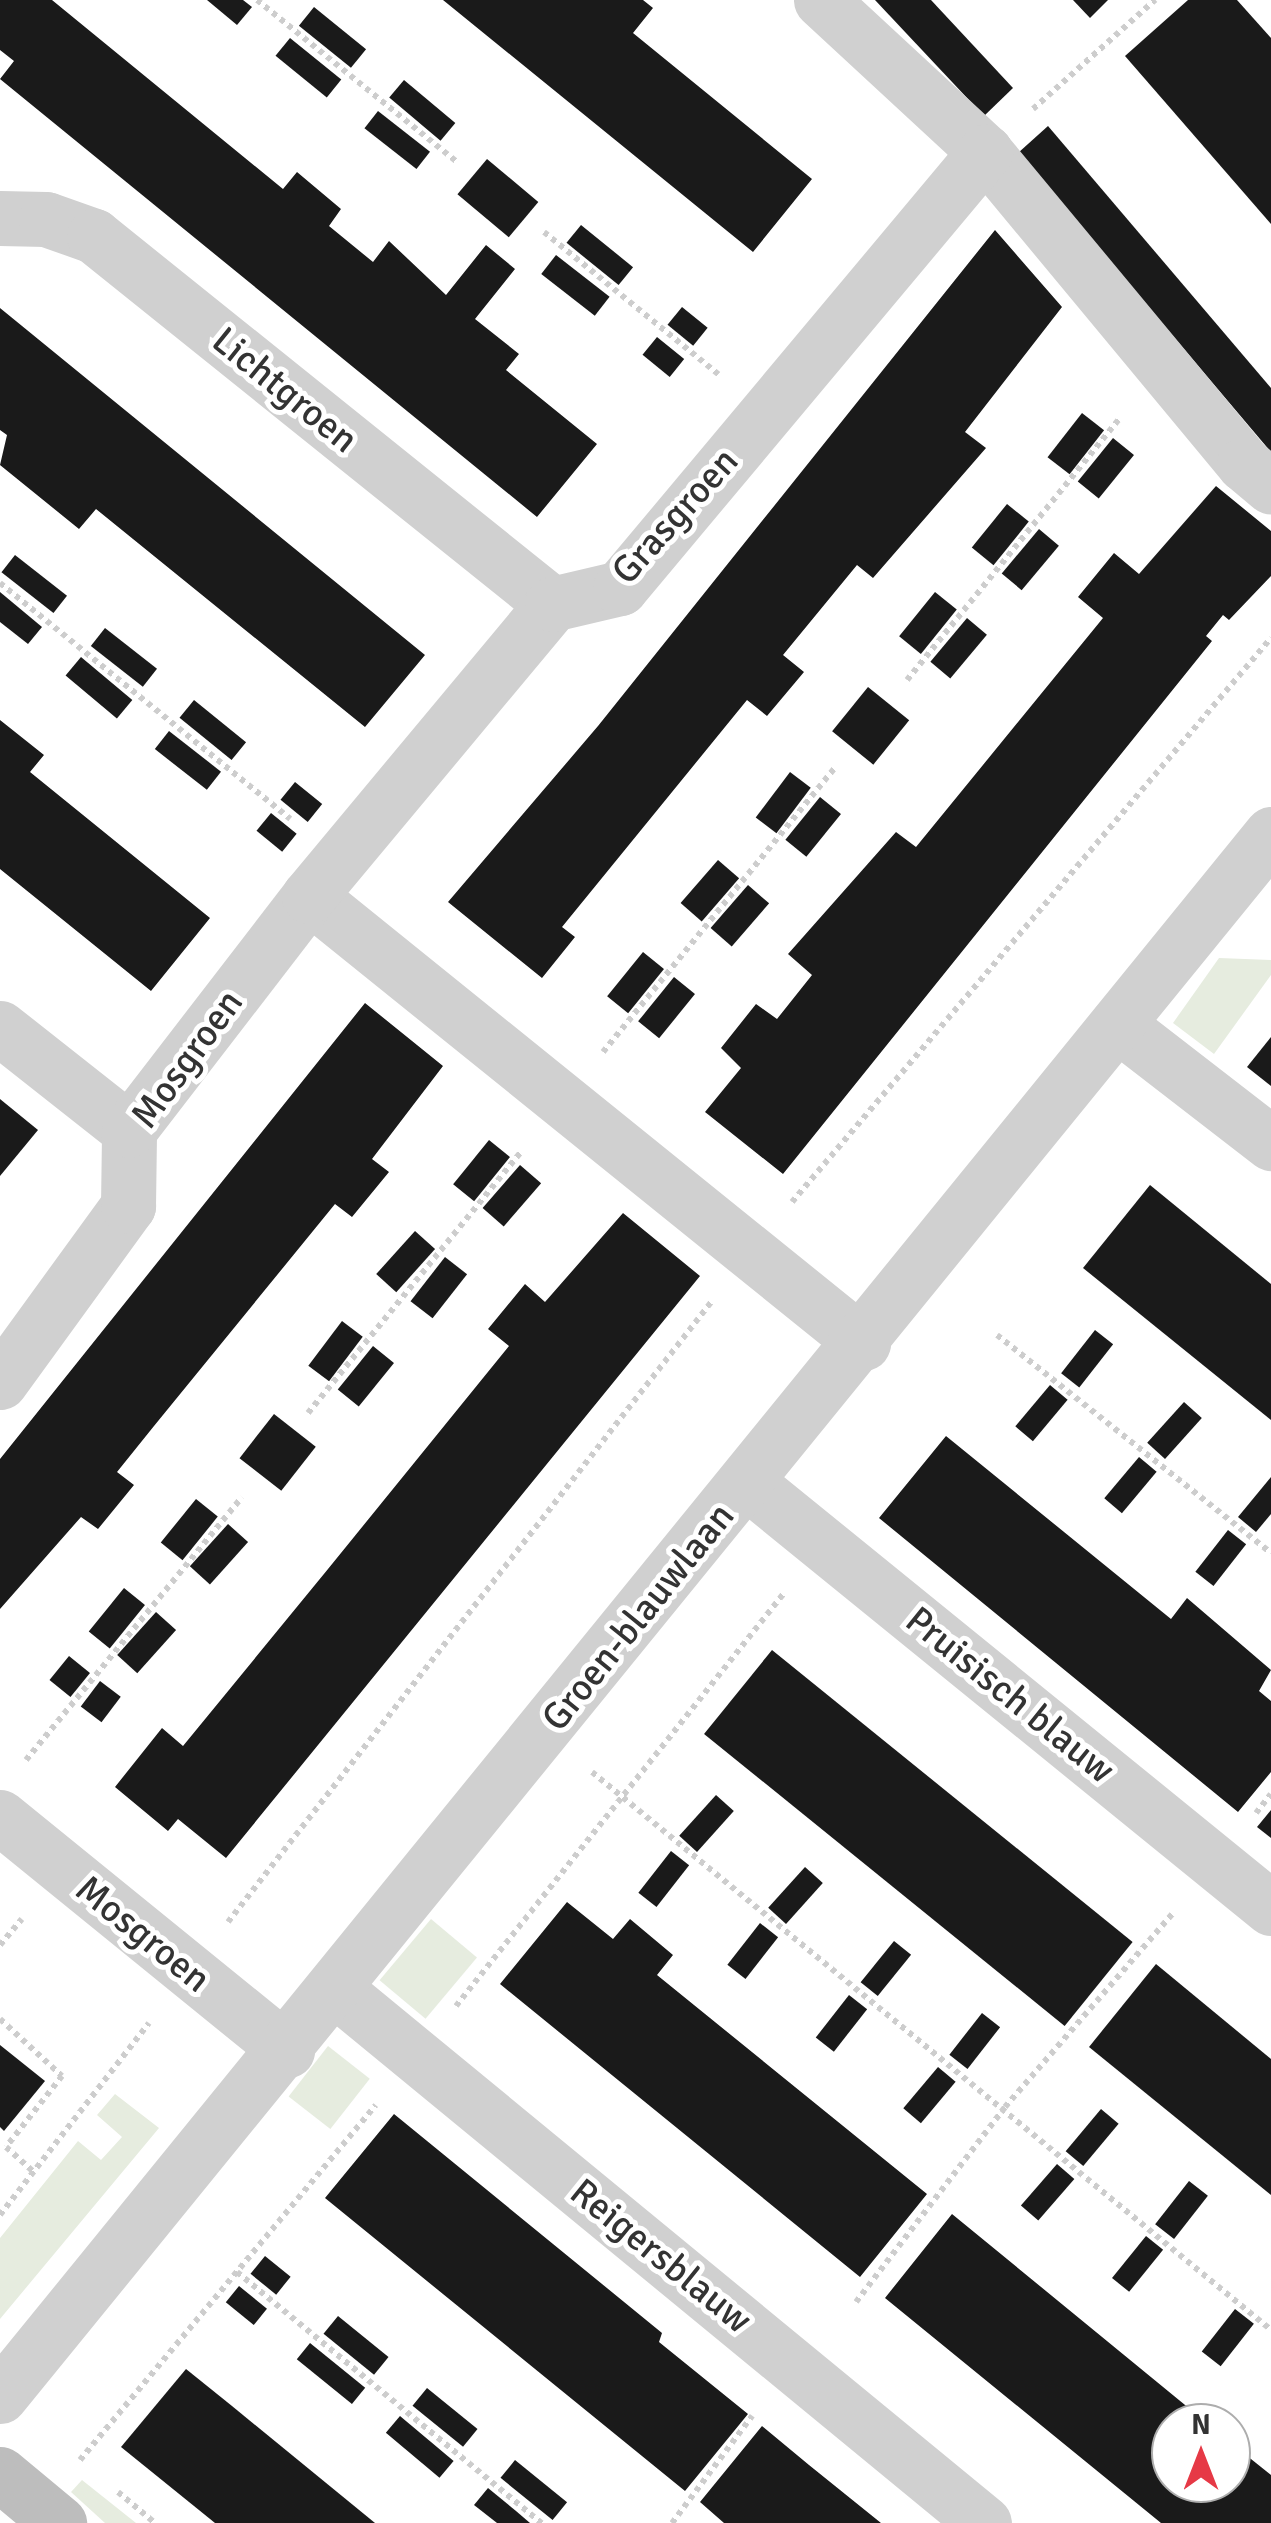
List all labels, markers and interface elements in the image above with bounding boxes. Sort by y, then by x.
street label: Lichtgroen [203,318,367,462]
street label: Grasgroen [602,439,748,593]
street label: Mosgroen [122,981,252,1137]
street label: Groen-blauwlaan [532,1494,744,1740]
street label: Pruisisch blauw [896,1597,1124,1793]
street label: Mosgroen [67,1866,219,2002]
street label: Reigersblauw [561,2169,761,2343]
north arrow [1151,2403,1251,2503]
text: N [1191,2408,1211,2442]

